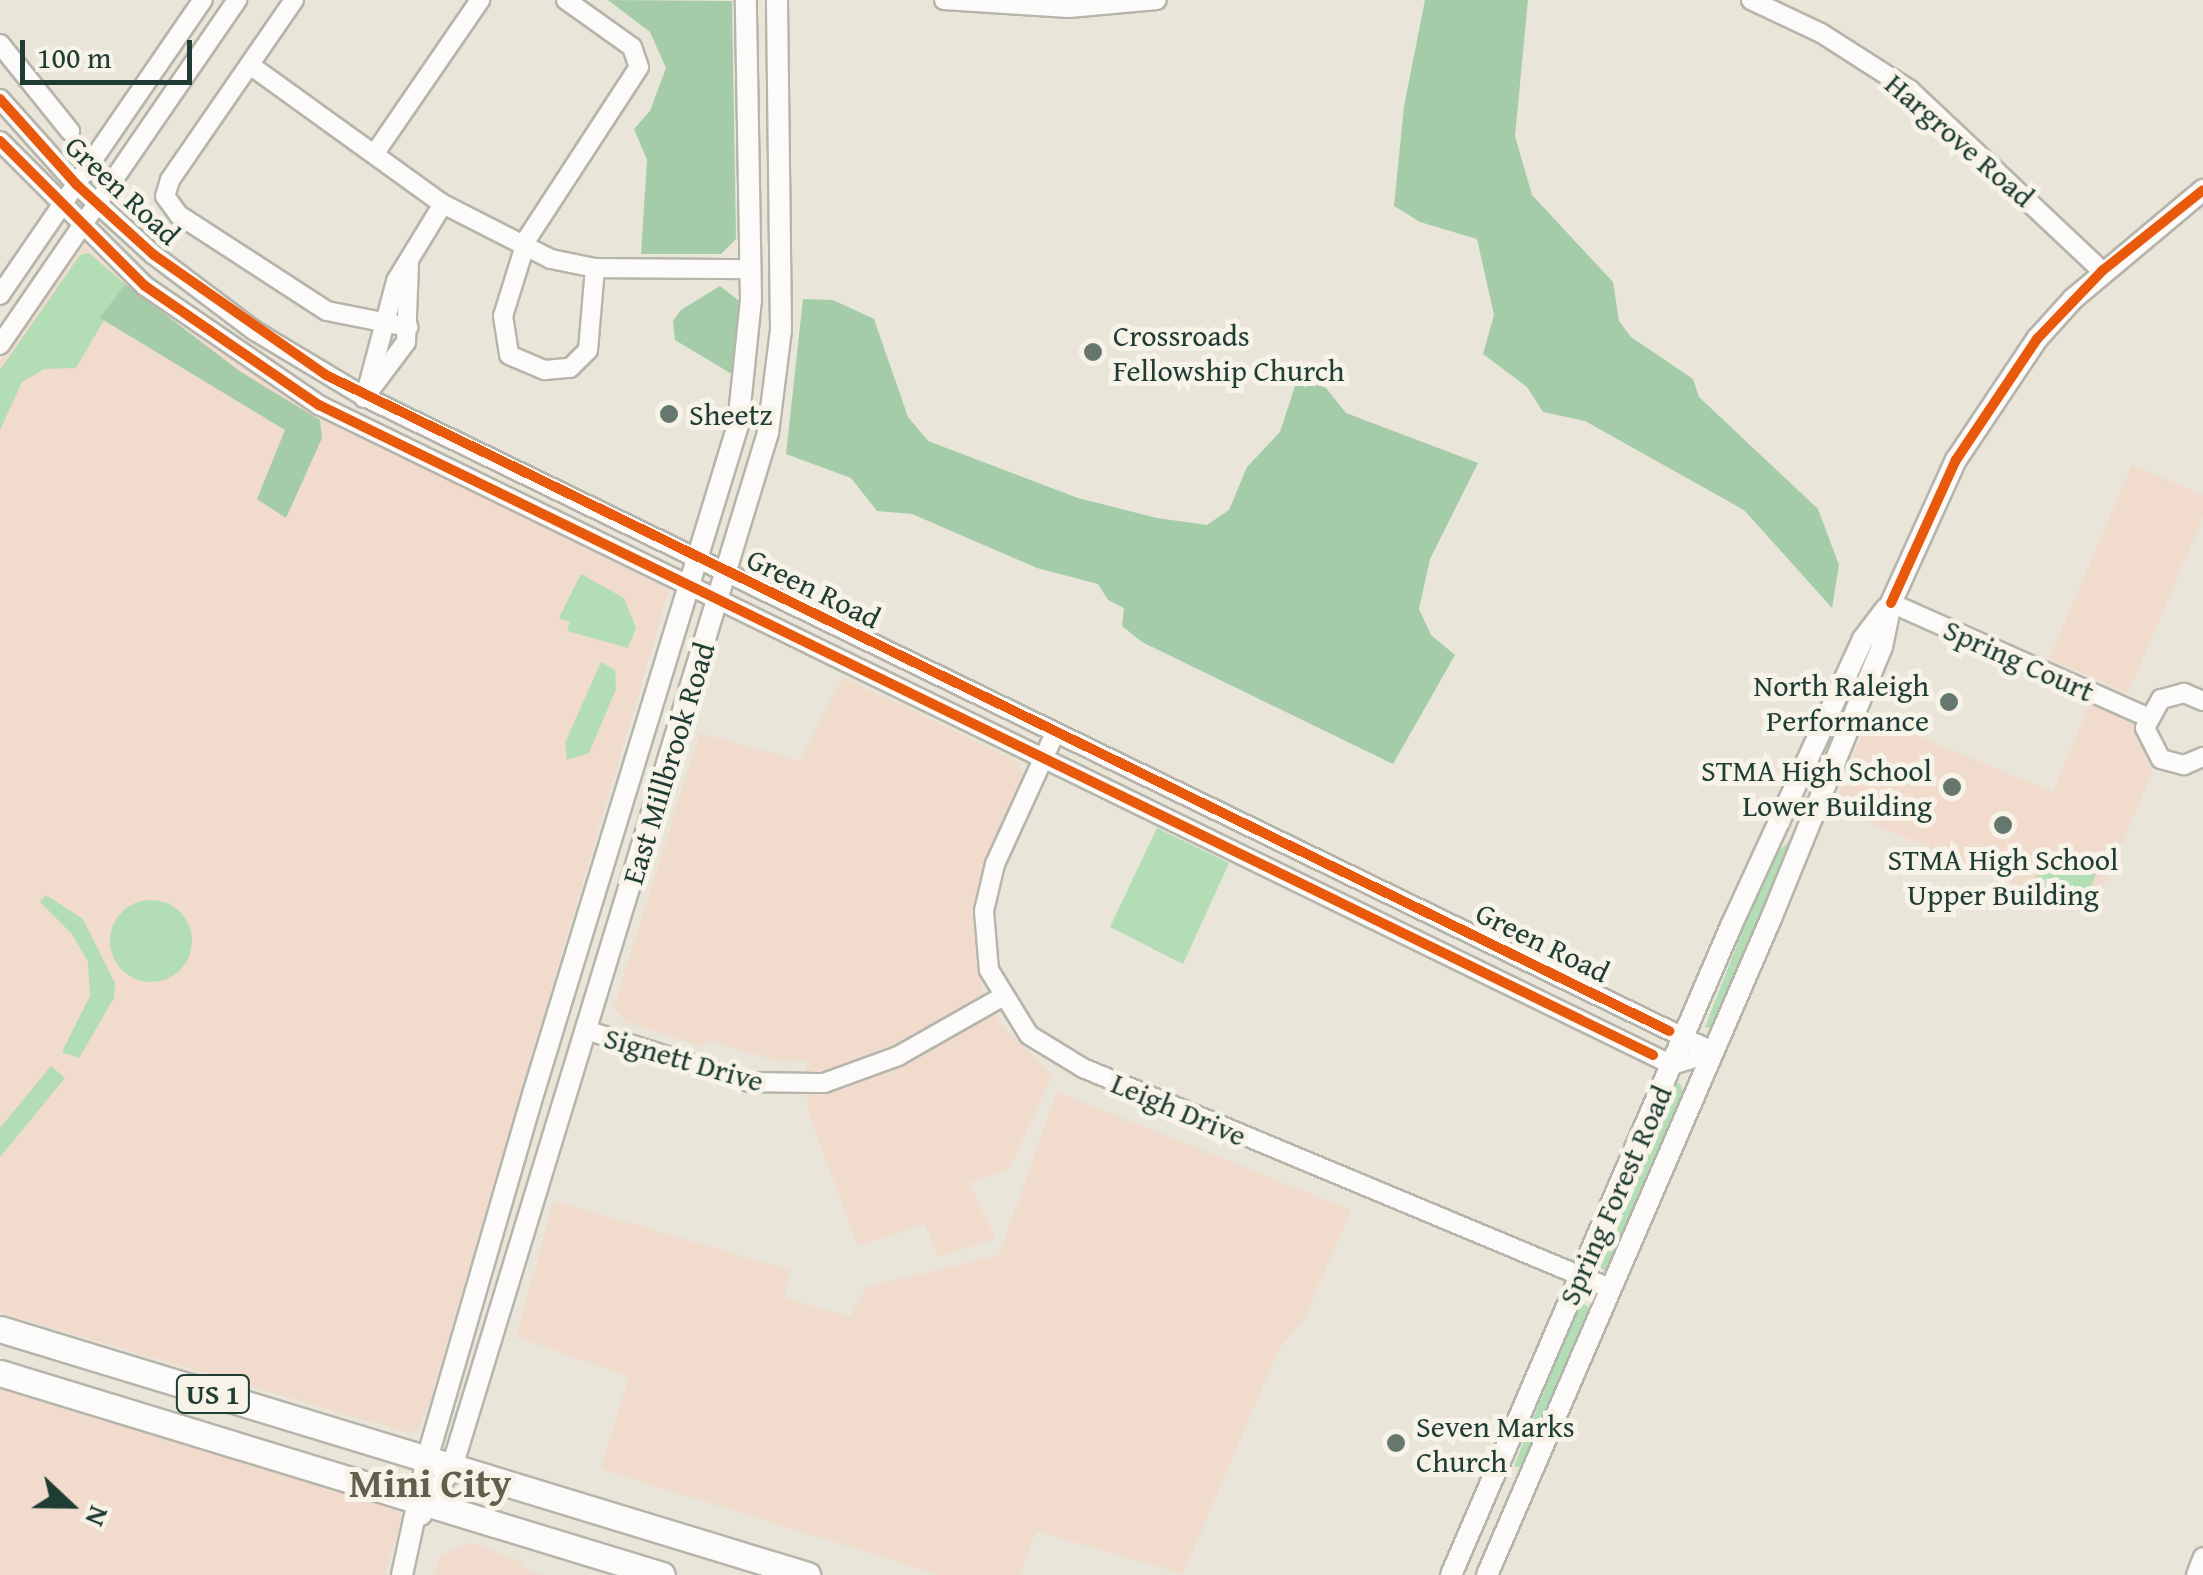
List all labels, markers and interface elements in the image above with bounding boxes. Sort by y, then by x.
scale bar [25,20,198,82]
text: 100 m [37,35,111,79]
street label: Hargrove Road [1878,66,2042,214]
street label: Green Road [58,128,188,252]
place label: Crossroads Fellowship Church [1113,317,1344,388]
marker: Crossroads Fellowship Church [1082,341,1104,363]
place label: Sheetz [689,396,772,432]
marker: Sheetz [658,403,680,425]
street label: Green Road [741,540,887,636]
street label: Spring Court [1938,611,2100,709]
street label: East Millbrook Road [614,638,722,888]
place label: North Raleigh Performance [1754,667,1929,738]
marker: North Raleigh Performance [1938,691,1960,713]
place label: STMA High School Lower Building [1701,752,1932,822]
marker: STMA High School Lower Building [1941,776,1963,798]
marker: STMA High School Upper Building [1992,814,2014,836]
place label: STMA High School Upper Building [1888,841,2118,912]
street label: Green Road [1470,894,1616,990]
street label: Signett Drive [600,1019,768,1099]
street label: Leigh Drive [1106,1065,1252,1153]
street label: Spring Forest Road [1550,1080,1680,1310]
road number: US 1 [176,1371,250,1417]
place label: Seven Marks Church [1416,1408,1575,1478]
marker: Seven Marks Church [1385,1432,1407,1454]
north arrow [20,1455,120,1555]
district label: Mini City [349,1459,511,1507]
text: N [76,1500,121,1533]

